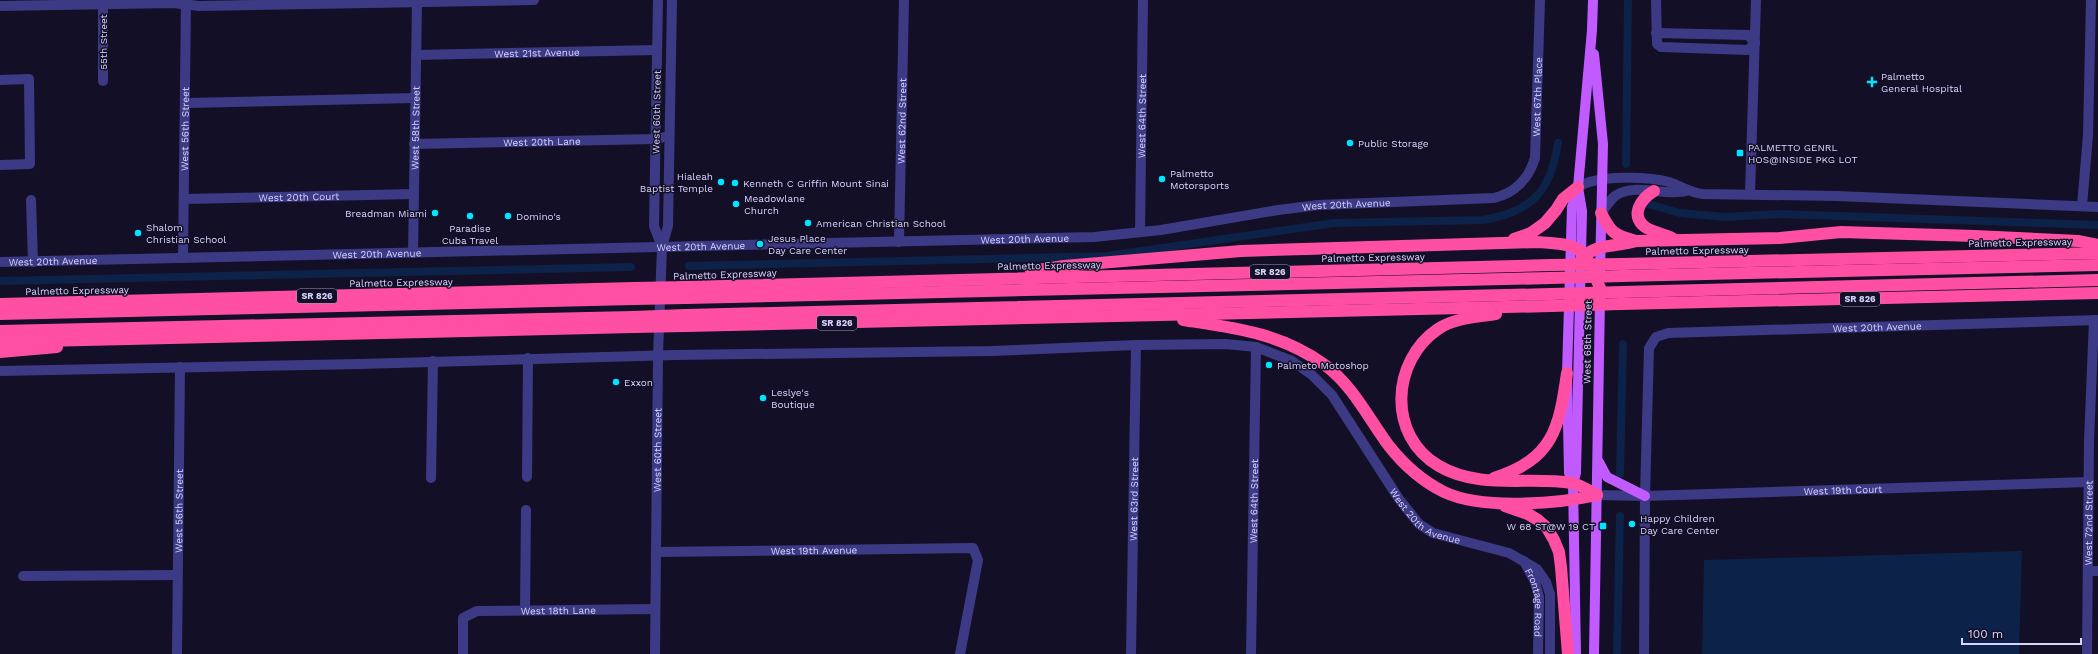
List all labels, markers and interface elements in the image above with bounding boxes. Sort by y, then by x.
street label: 55th Street [98,13,109,70]
street label: West 21st Avenue [494,47,580,59]
street label: West 67th Place [1531,57,1544,137]
street label: West 60th Street [650,69,663,154]
place label: Palmetto General Hospital [1881,71,1962,94]
street label: West 64th Street [1136,73,1148,158]
marker: Palmetto General Hospital [1866,76,1878,88]
street label: West 62nd Street [896,77,908,164]
street label: West 58th Street [409,85,422,170]
street label: West 56th Street [179,86,191,171]
street label: West 20th Lane [503,136,581,148]
marker: Public Storage [1345,138,1355,148]
place label: Public Storage [1358,138,1429,149]
place label: PALMETTO GENRL HOS@INSIDE PKG LOT [1748,142,1858,165]
marker: PALMETTO GENRL HOS@INSIDE PKG LOT [1735,148,1745,158]
place label: Palmetto Motorsports [1170,168,1229,191]
place label: Hialeah Baptist Temple [640,171,713,194]
marker: Palmetto Motorsports [1157,174,1167,184]
marker: Hialeah Baptist Temple [716,177,726,187]
marker: Kenneth C Griffin Mount Sinai [730,178,740,188]
place label: Kenneth C Griffin Mount Sinai [743,178,889,189]
street label: West 20th Court [258,191,340,203]
place label: Meadowlane Church [744,193,805,216]
street label: West 20th Avenue [1301,197,1391,213]
marker: Meadowlane Church [731,199,741,209]
place label: Breadman Miami [345,208,427,219]
marker: Breadman Miami [430,208,440,218]
marker: Paradise Cuba Travel [465,211,475,221]
marker: Domino's [503,211,513,221]
place label: Domino's [516,211,561,222]
marker: American Christian School [803,218,813,228]
place label: American Christian School [816,218,946,229]
place label: Shalom Christian School [146,222,226,245]
place label: Paradise Cuba Travel [442,223,498,246]
marker: Shalom Christian School [133,228,143,238]
place label: Jesus Place Day Care Center [768,233,847,256]
street label: West 20th Avenue [980,233,1070,246]
street label: Palmetto Expressway [1968,236,2073,249]
marker: Jesus Place Day Care Center [755,239,765,249]
street label: West 20th Avenue [656,240,746,253]
street label: Palmetto Expressway [1645,244,1750,257]
street label: West 20th Avenue [332,247,422,260]
street label: Palmetto Expressway [1321,251,1426,264]
street label: West 20th Avenue [8,255,98,268]
street label: Palmetto Expressway [997,259,1102,272]
road number: SR 826 [1250,265,1290,279]
street label: Palmetto Expressway [673,267,778,282]
street label: Palmetto Expressway [349,276,454,289]
street label: Palmetto Expressway [25,284,130,297]
road number: SR 826 [297,289,337,303]
road number: SR 826 [1840,292,1880,306]
street label: West 68th Street [1581,299,1594,384]
road number: SR 826 [817,316,857,330]
street label: West 20th Avenue [1833,320,1922,334]
marker: Palmeto Motoshop [1264,360,1274,370]
place label: Palmeto Motoshop [1277,360,1369,371]
marker: Exxon [611,377,621,387]
place label: Exxon [624,377,653,388]
place label: Leslye's Boutique [771,387,815,410]
marker: Leslye's Boutique [758,393,768,403]
street label: West 60th Street [652,407,663,492]
street label: West 63rd Street [1128,456,1140,541]
street label: West 64th Street [1248,458,1260,543]
street label: West 56th Street [173,468,185,553]
street label: West 72nd Street [2083,480,2095,566]
street label: West 19th Court [1803,483,1883,497]
street label: West 20th Avenue [1387,486,1462,546]
place label: Happy Children Day Care Center [1640,513,1719,536]
marker: Happy Children Day Care Center [1627,519,1637,529]
place label: W 68 ST@W 19 CT [1506,521,1595,532]
marker: W 68 ST@W 19 CT [1598,521,1608,531]
street label: West 19th Avenue [771,544,858,557]
street label: Frontage Road [1523,566,1544,637]
street label: West 18th Lane [521,605,596,617]
scale bar [1962,620,2081,646]
text: 100 m [1968,627,2003,641]

